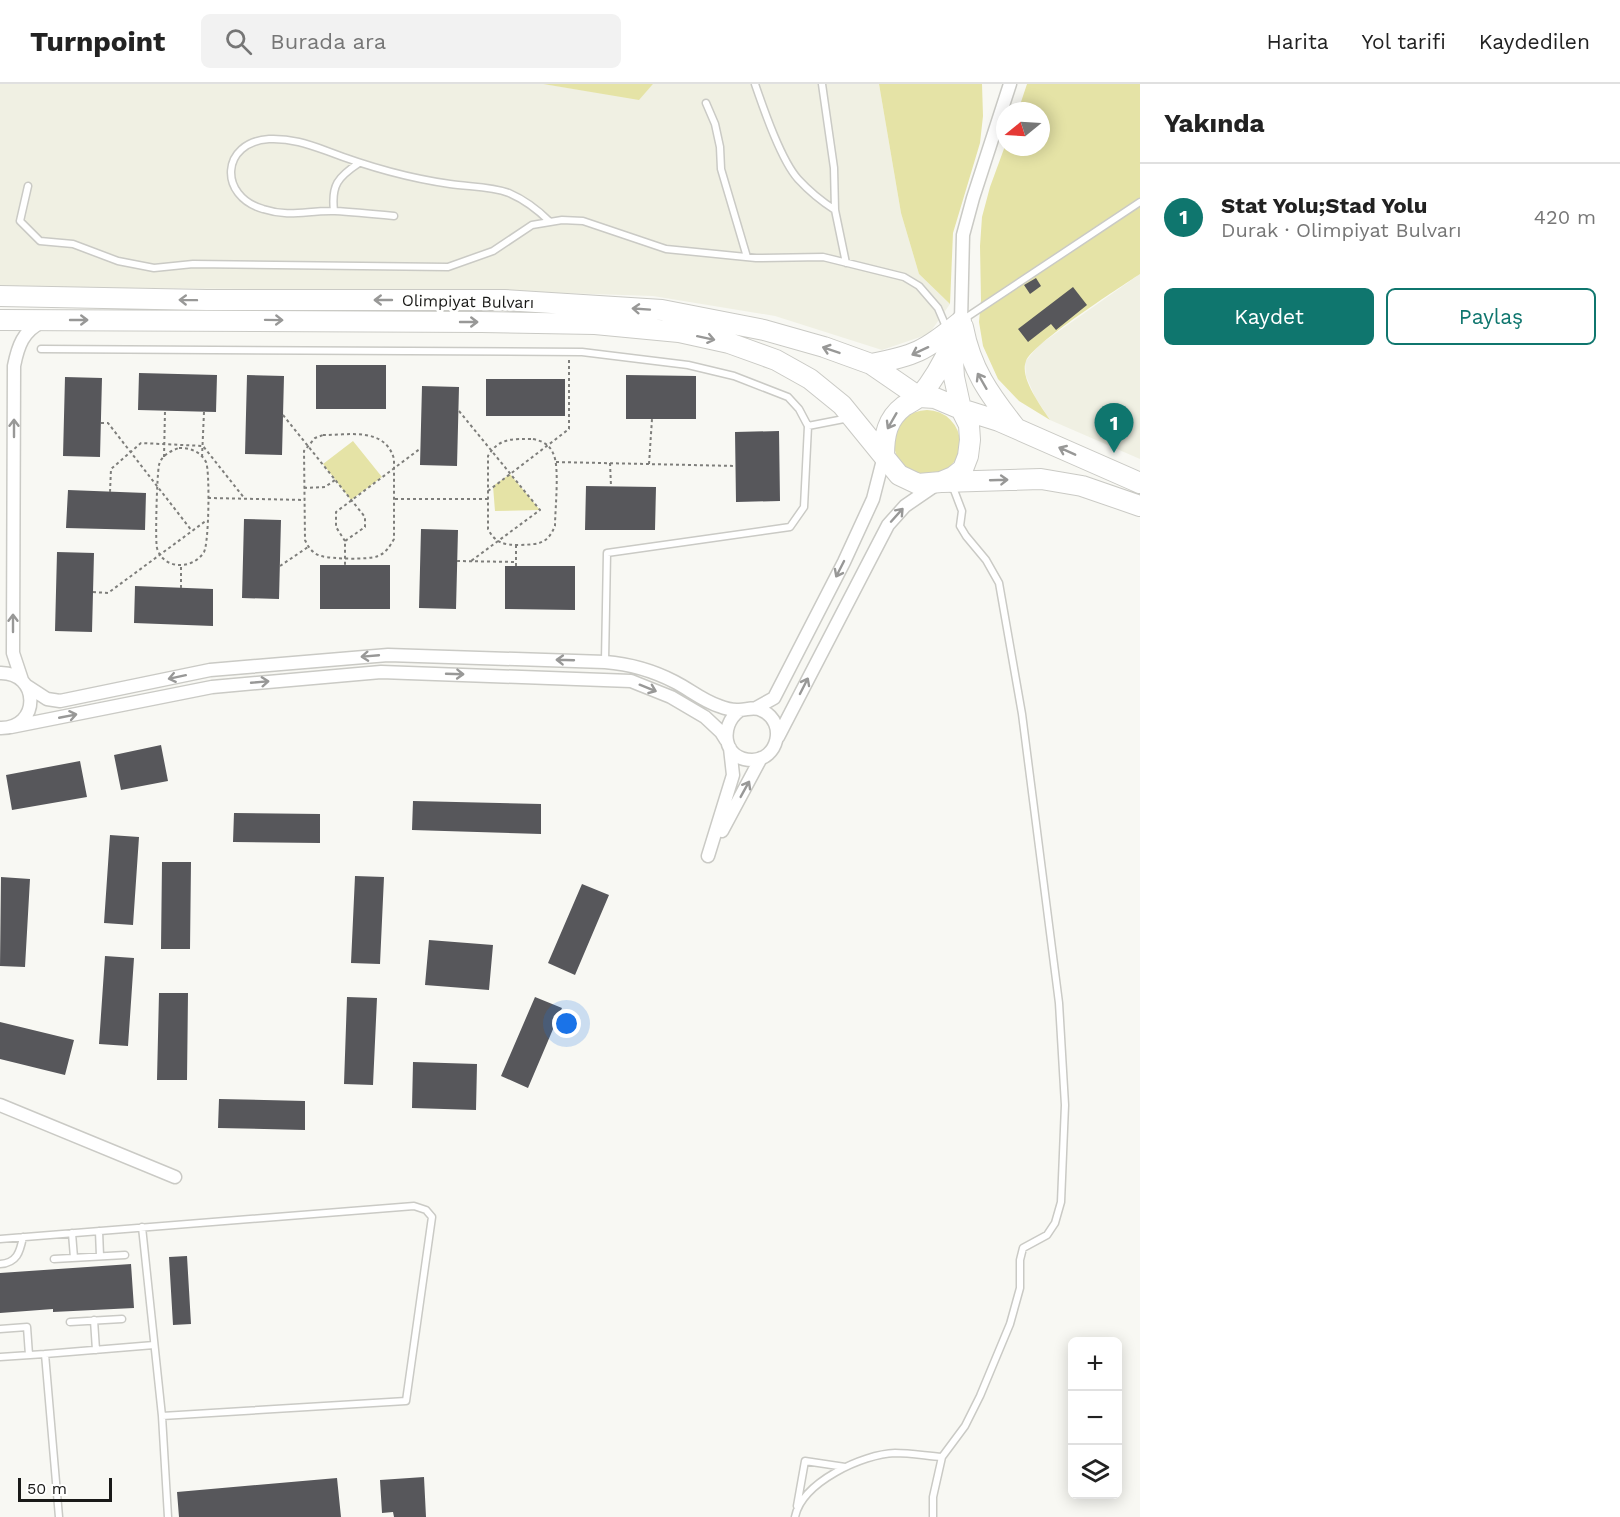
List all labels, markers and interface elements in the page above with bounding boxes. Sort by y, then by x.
search box [201,14,621,68]
text: Turnpoint [30,25,165,58]
icon: search [222,25,255,58]
text: Burada ara [270,29,386,54]
text: Harita [1267,29,1329,54]
text: Yol tarifi [1362,29,1446,54]
text: Kaydedilen [1479,29,1590,54]
north arrow [996,102,1050,156]
text: Yakında [1164,108,1265,138]
text: Stat Yolu;Stad Yolu [1221,193,1427,218]
text: 1 [1179,205,1188,229]
text: 420 m [1534,205,1596,229]
text: Durak · Olimpiyat Bulvarı [1221,218,1462,242]
button: Kaydet [1164,288,1374,345]
button: Paylaş [1386,288,1596,345]
street label: Olimpiyat Bulvarı [402,291,534,312]
one-way arrow [179,294,199,305]
one-way arrow [374,294,394,306]
one-way arrow [632,303,651,314]
one-way arrow [69,314,89,326]
one-way arrow [264,314,284,326]
one-way arrow [459,316,479,328]
one-way arrow [696,332,715,344]
one-way arrow [822,343,841,354]
one-way arrow [911,346,929,357]
one-way arrow [976,373,988,390]
pin: 1 [1094,404,1134,453]
one-way arrow [885,412,897,429]
one-way arrow [8,418,20,438]
one-way arrow [1059,444,1077,456]
one-way arrow [988,474,1008,485]
one-way arrow [890,508,904,523]
one-way arrow [834,560,846,578]
one-way arrow [7,613,19,633]
one-way arrow [361,651,381,662]
one-way arrow [556,654,576,666]
one-way arrow [444,669,464,680]
one-way arrow [167,672,187,683]
one-way arrow [250,677,270,688]
one-way arrow [799,678,810,696]
one-way arrow [638,683,657,694]
one-way arrow [58,710,78,721]
one-way arrow [740,780,751,798]
your location [552,1009,581,1038]
map controls [1068,1337,1122,1499]
button: + [1068,1337,1122,1391]
button: − [1068,1391,1122,1445]
button: layers [1068,1445,1122,1499]
scale bar [18,1475,112,1502]
text: 50 m [27,1479,67,1498]

